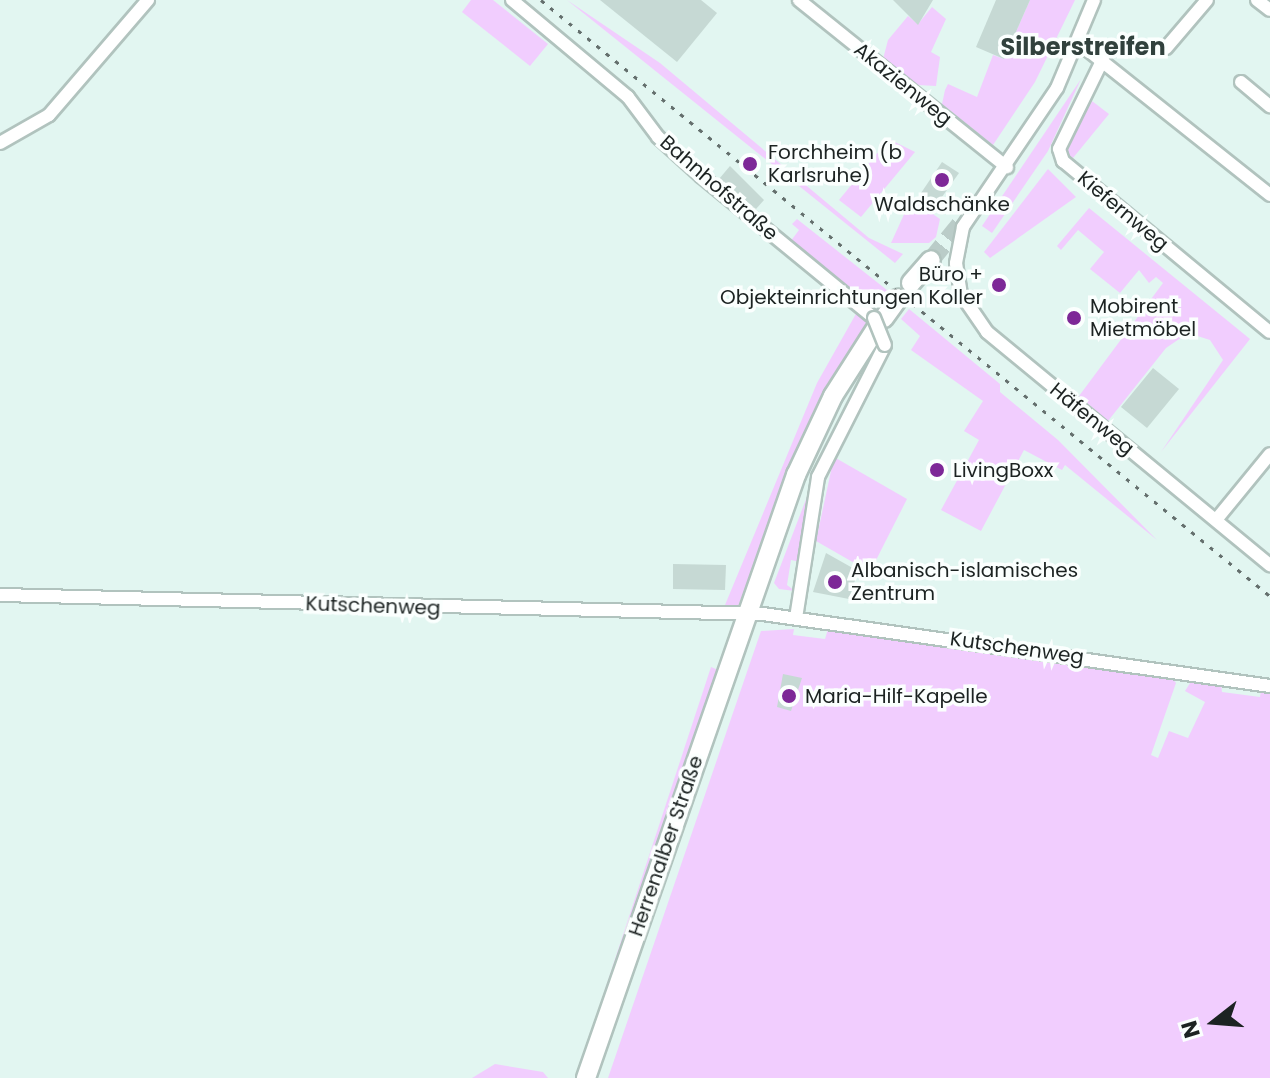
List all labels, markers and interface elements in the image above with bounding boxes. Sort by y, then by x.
district label: Silberstreifen [1000,33,1166,61]
street label: Akazienweg [849,37,957,131]
street label: Bahnhofstraße [655,130,783,246]
place label: Forchheim (b Karlsruhe) [768,140,902,187]
marker: Forchheim (b Karlsruhe) [739,153,761,175]
street label: Kiefernweg [1073,166,1173,256]
marker: Waldschänke [933,171,951,189]
place label: Waldschänke [874,192,1010,216]
place label: Büro + Objekteinrichtungen Koller [720,262,983,309]
marker: Büro + Objekteinrichtungen Koller [990,276,1008,294]
place label: Mobirent Mietmöbel [1090,294,1196,341]
marker: Mobirent Mietmöbel [1065,309,1083,327]
street label: Häfenweg [1045,378,1139,460]
place label: LivingBoxx [953,458,1053,482]
marker: LivingBoxx [928,461,946,479]
place label: Albanisch-islamisches Zentrum [851,558,1078,605]
marker: Albanisch-islamisches Zentrum [826,573,844,591]
street label: Kutschenweg [305,592,441,620]
street label: Kutschenweg [949,627,1085,669]
place label: Maria-Hilf-Kapelle [805,684,988,708]
marker: Maria-Hilf-Kapelle [780,687,798,705]
street label: Herrenalber Straße [624,752,708,940]
north arrow [1174,982,1254,1062]
text: N [1173,1017,1208,1042]

